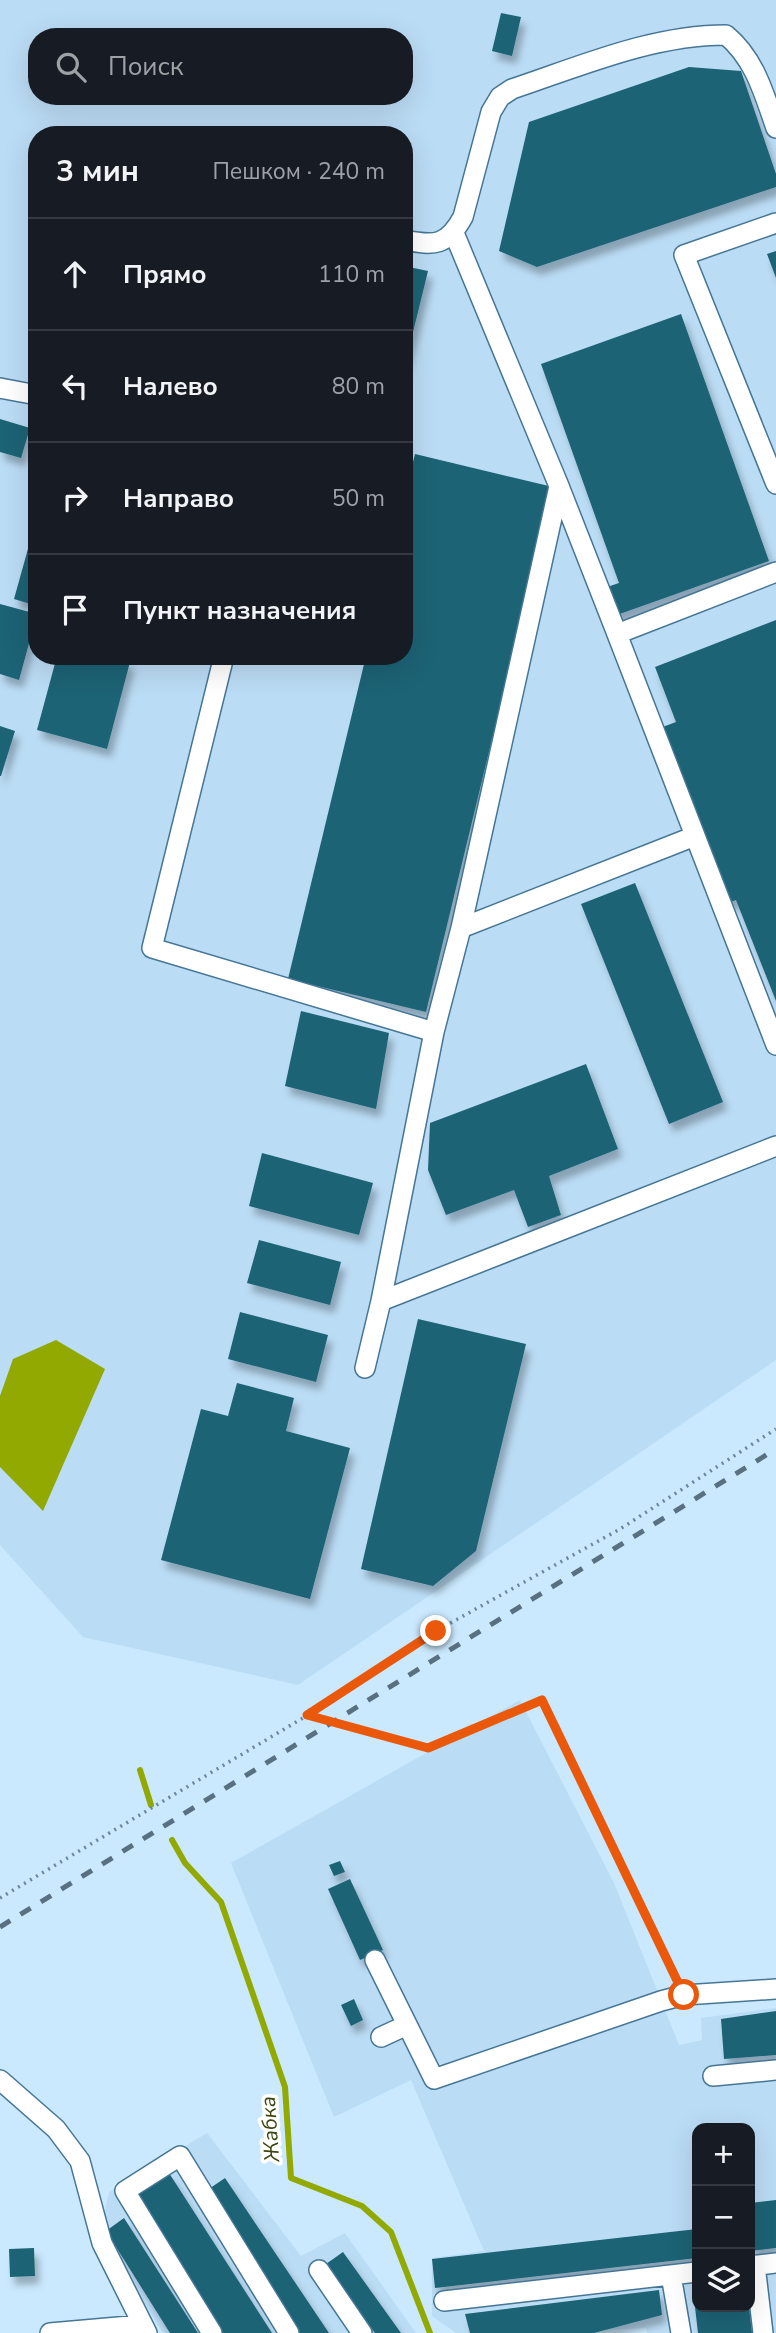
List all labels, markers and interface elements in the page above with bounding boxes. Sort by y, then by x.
search box [28,28,413,105]
icon: search [52,48,90,86]
text: Поиск [108,49,184,84]
text: 3 мин [56,151,139,192]
text: Пешком · 240 m [212,156,385,187]
icon: ahead [56,255,94,293]
text: Прямо [123,257,207,292]
text: 110 m [318,259,385,290]
icon: left [56,367,94,405]
text: Налево [123,369,218,404]
text: 80 m [332,371,385,402]
icon: right [56,479,94,517]
text: Направо [123,481,234,516]
text: 50 m [332,483,385,514]
icon: arrive [56,591,94,629]
text: Пункт назначения [123,593,356,628]
route end [420,1615,451,1646]
route start [668,1979,699,2010]
water label: Жабка [254,2095,286,2164]
map controls [692,2123,755,2312]
button: + [692,2123,755,2186]
button: − [692,2186,755,2249]
button: layers [692,2249,755,2312]

